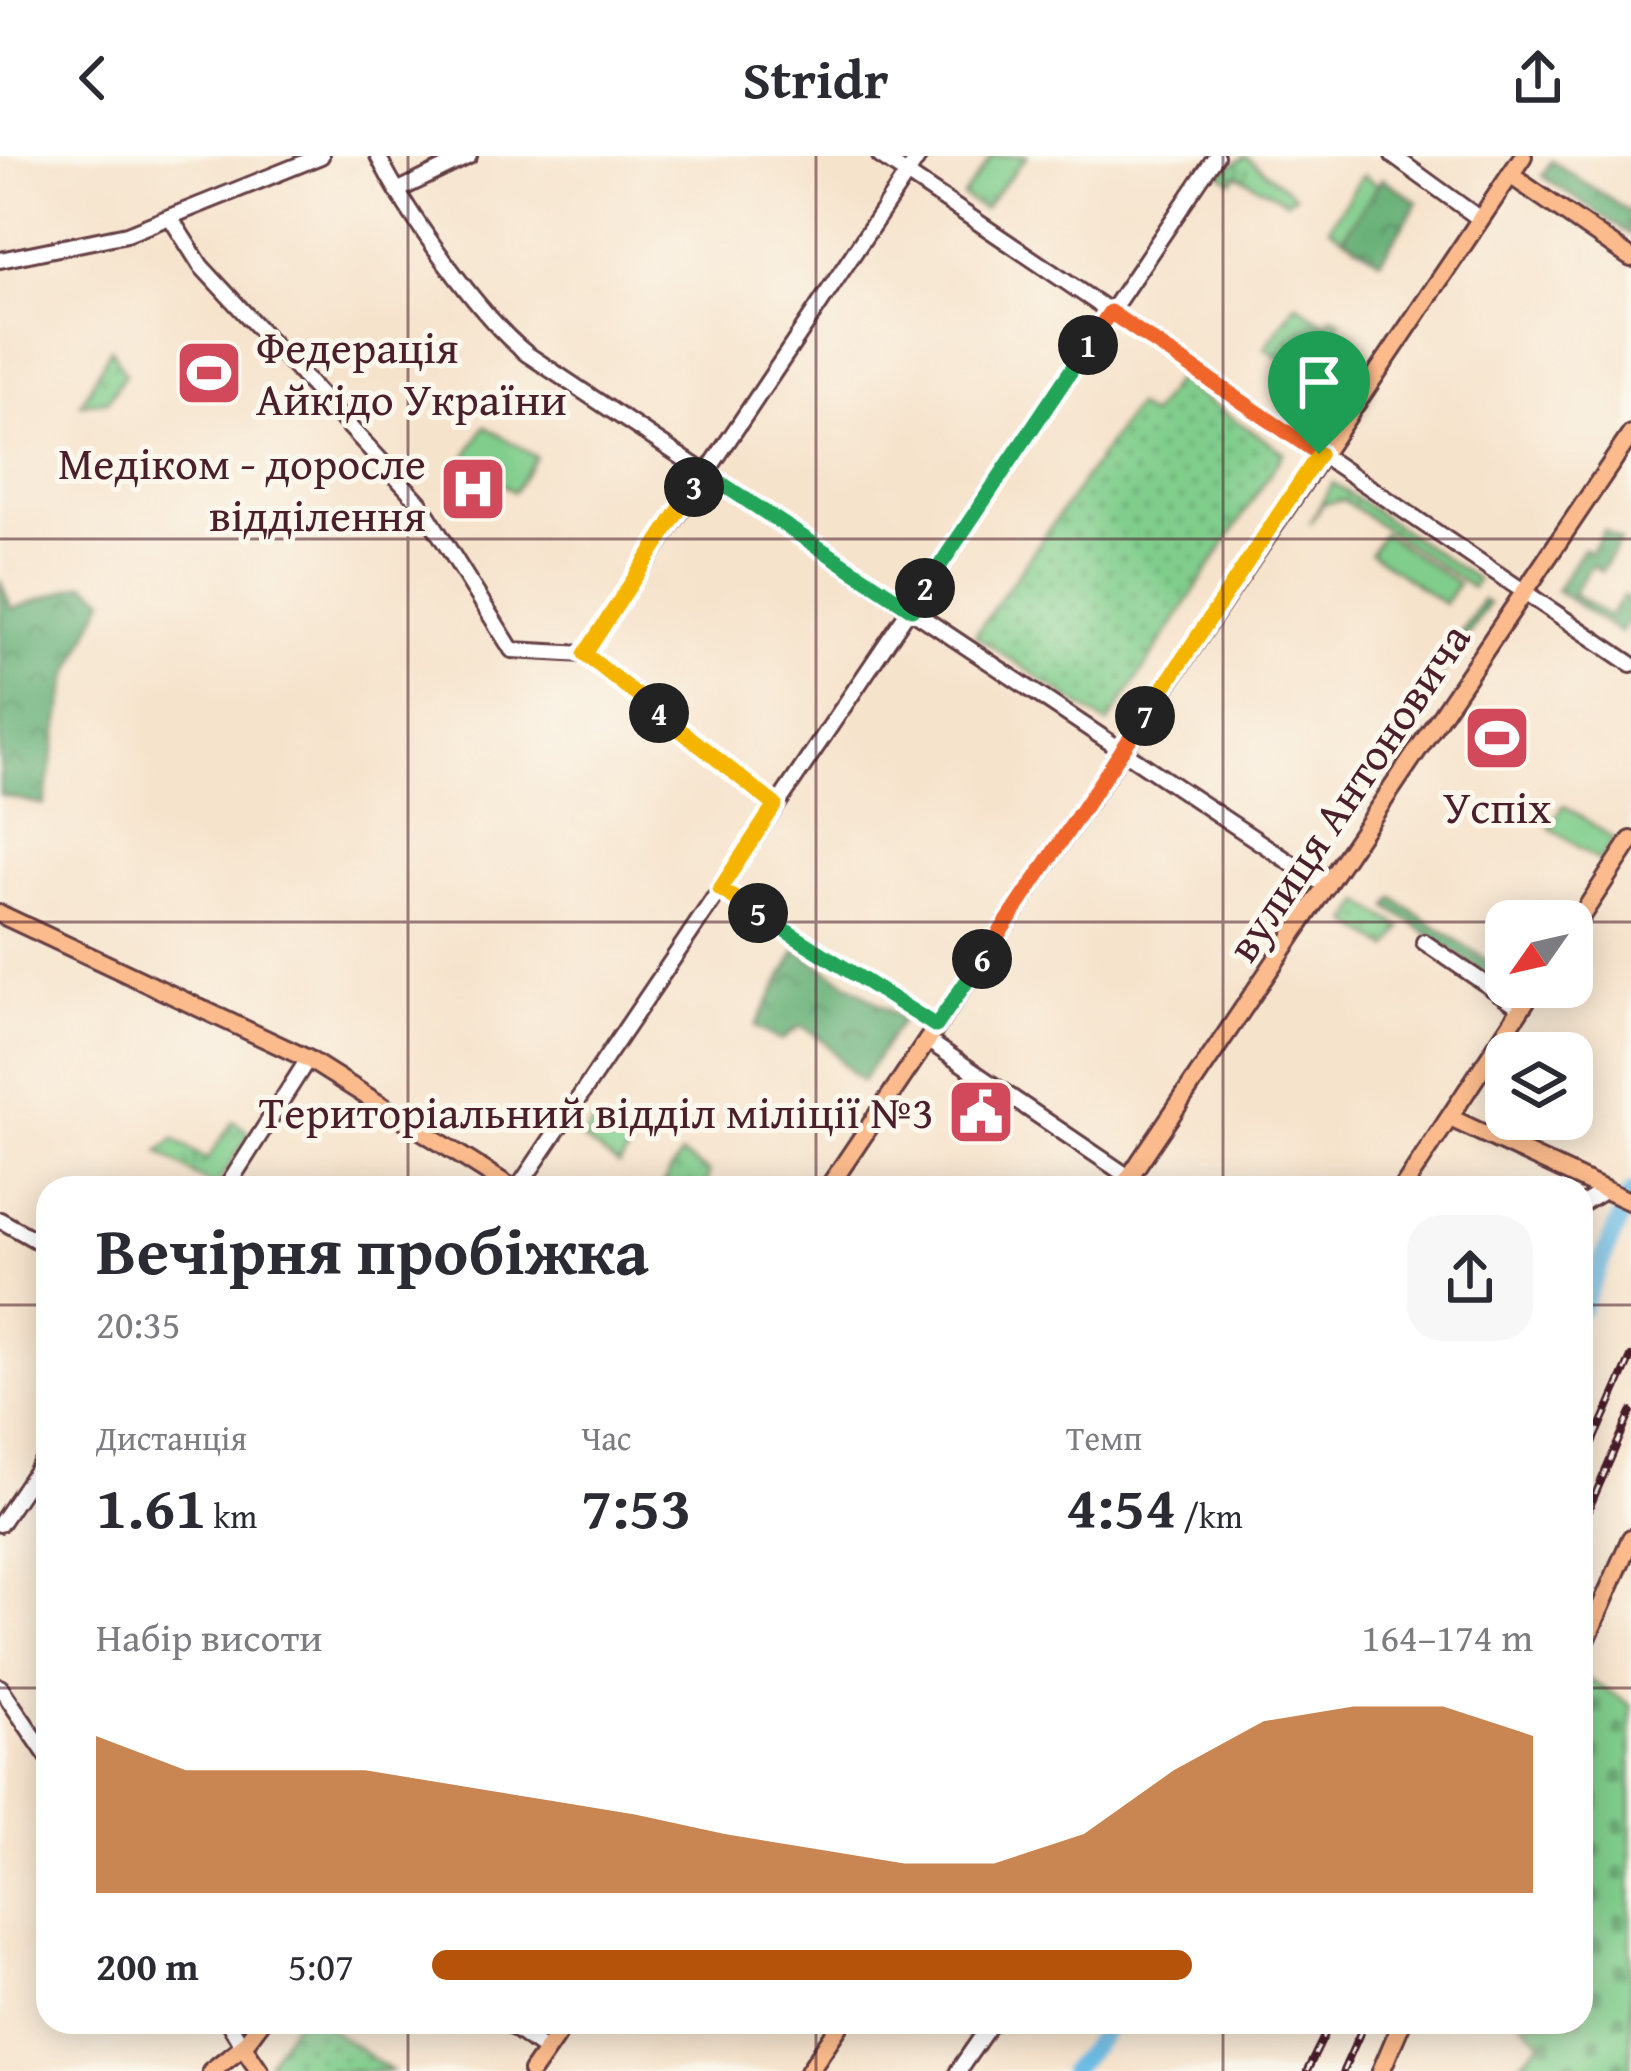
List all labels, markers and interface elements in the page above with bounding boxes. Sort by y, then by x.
text: Stridr [742,39,889,118]
icon: back [60,45,126,111]
icon: share [1505,45,1571,111]
place label: Федерація Айкідо України [256,314,567,431]
pin: 1 [1058,315,1118,375]
text: 1 [1079,321,1097,369]
pin [1268,331,1370,454]
sports icon: Федерація Айкідо України [174,338,244,408]
icon: arrive [1286,349,1352,415]
place label: Медіком - доросле відділення [58,430,426,547]
hospital icon: Медіком - доросле відділення [438,454,508,524]
pin: 3 [664,457,724,517]
text: 3 [685,463,703,511]
pin: 2 [895,558,955,618]
text: 2 [916,564,934,612]
street label: вулиця Антоновича [1210,609,1486,974]
pin: 4 [629,683,689,743]
pin: 7 [1115,686,1175,746]
text: 4 [650,689,668,737]
text: 7 [1136,692,1154,740]
sports icon: Успіх [1462,703,1532,773]
place label: Успіх [1443,774,1551,839]
pin: 5 [728,883,788,943]
text: 5 [749,889,767,937]
north arrow [1485,900,1593,1008]
map controls [1485,900,1593,1140]
pin: 6 [952,929,1012,989]
text: 6 [973,935,991,983]
button: layers [1485,1032,1593,1140]
public building icon: Територіальний відділ міліції №3 [946,1077,1016,1147]
place label: Територіальний відділ міліції №3 [259,1079,934,1144]
text: Вечірня пробіжка [96,1201,649,1298]
button: share [1407,1215,1533,1341]
text: 20:35 [96,1295,181,1352]
text: Дистанція [96,1414,247,1462]
text: Час [581,1414,632,1462]
text: Темп [1066,1414,1142,1462]
text: 1.61 [96,1462,206,1550]
text: 7:53 [581,1462,691,1550]
text: 4:54 [1066,1462,1176,1550]
text: km [206,1492,257,1540]
text: /km [1176,1492,1243,1540]
text: Набір висоти [96,1608,322,1665]
text: 164–174 m [1361,1608,1533,1665]
text: 200 m [96,1937,199,1994]
text: 5:07 [288,1937,354,1994]

